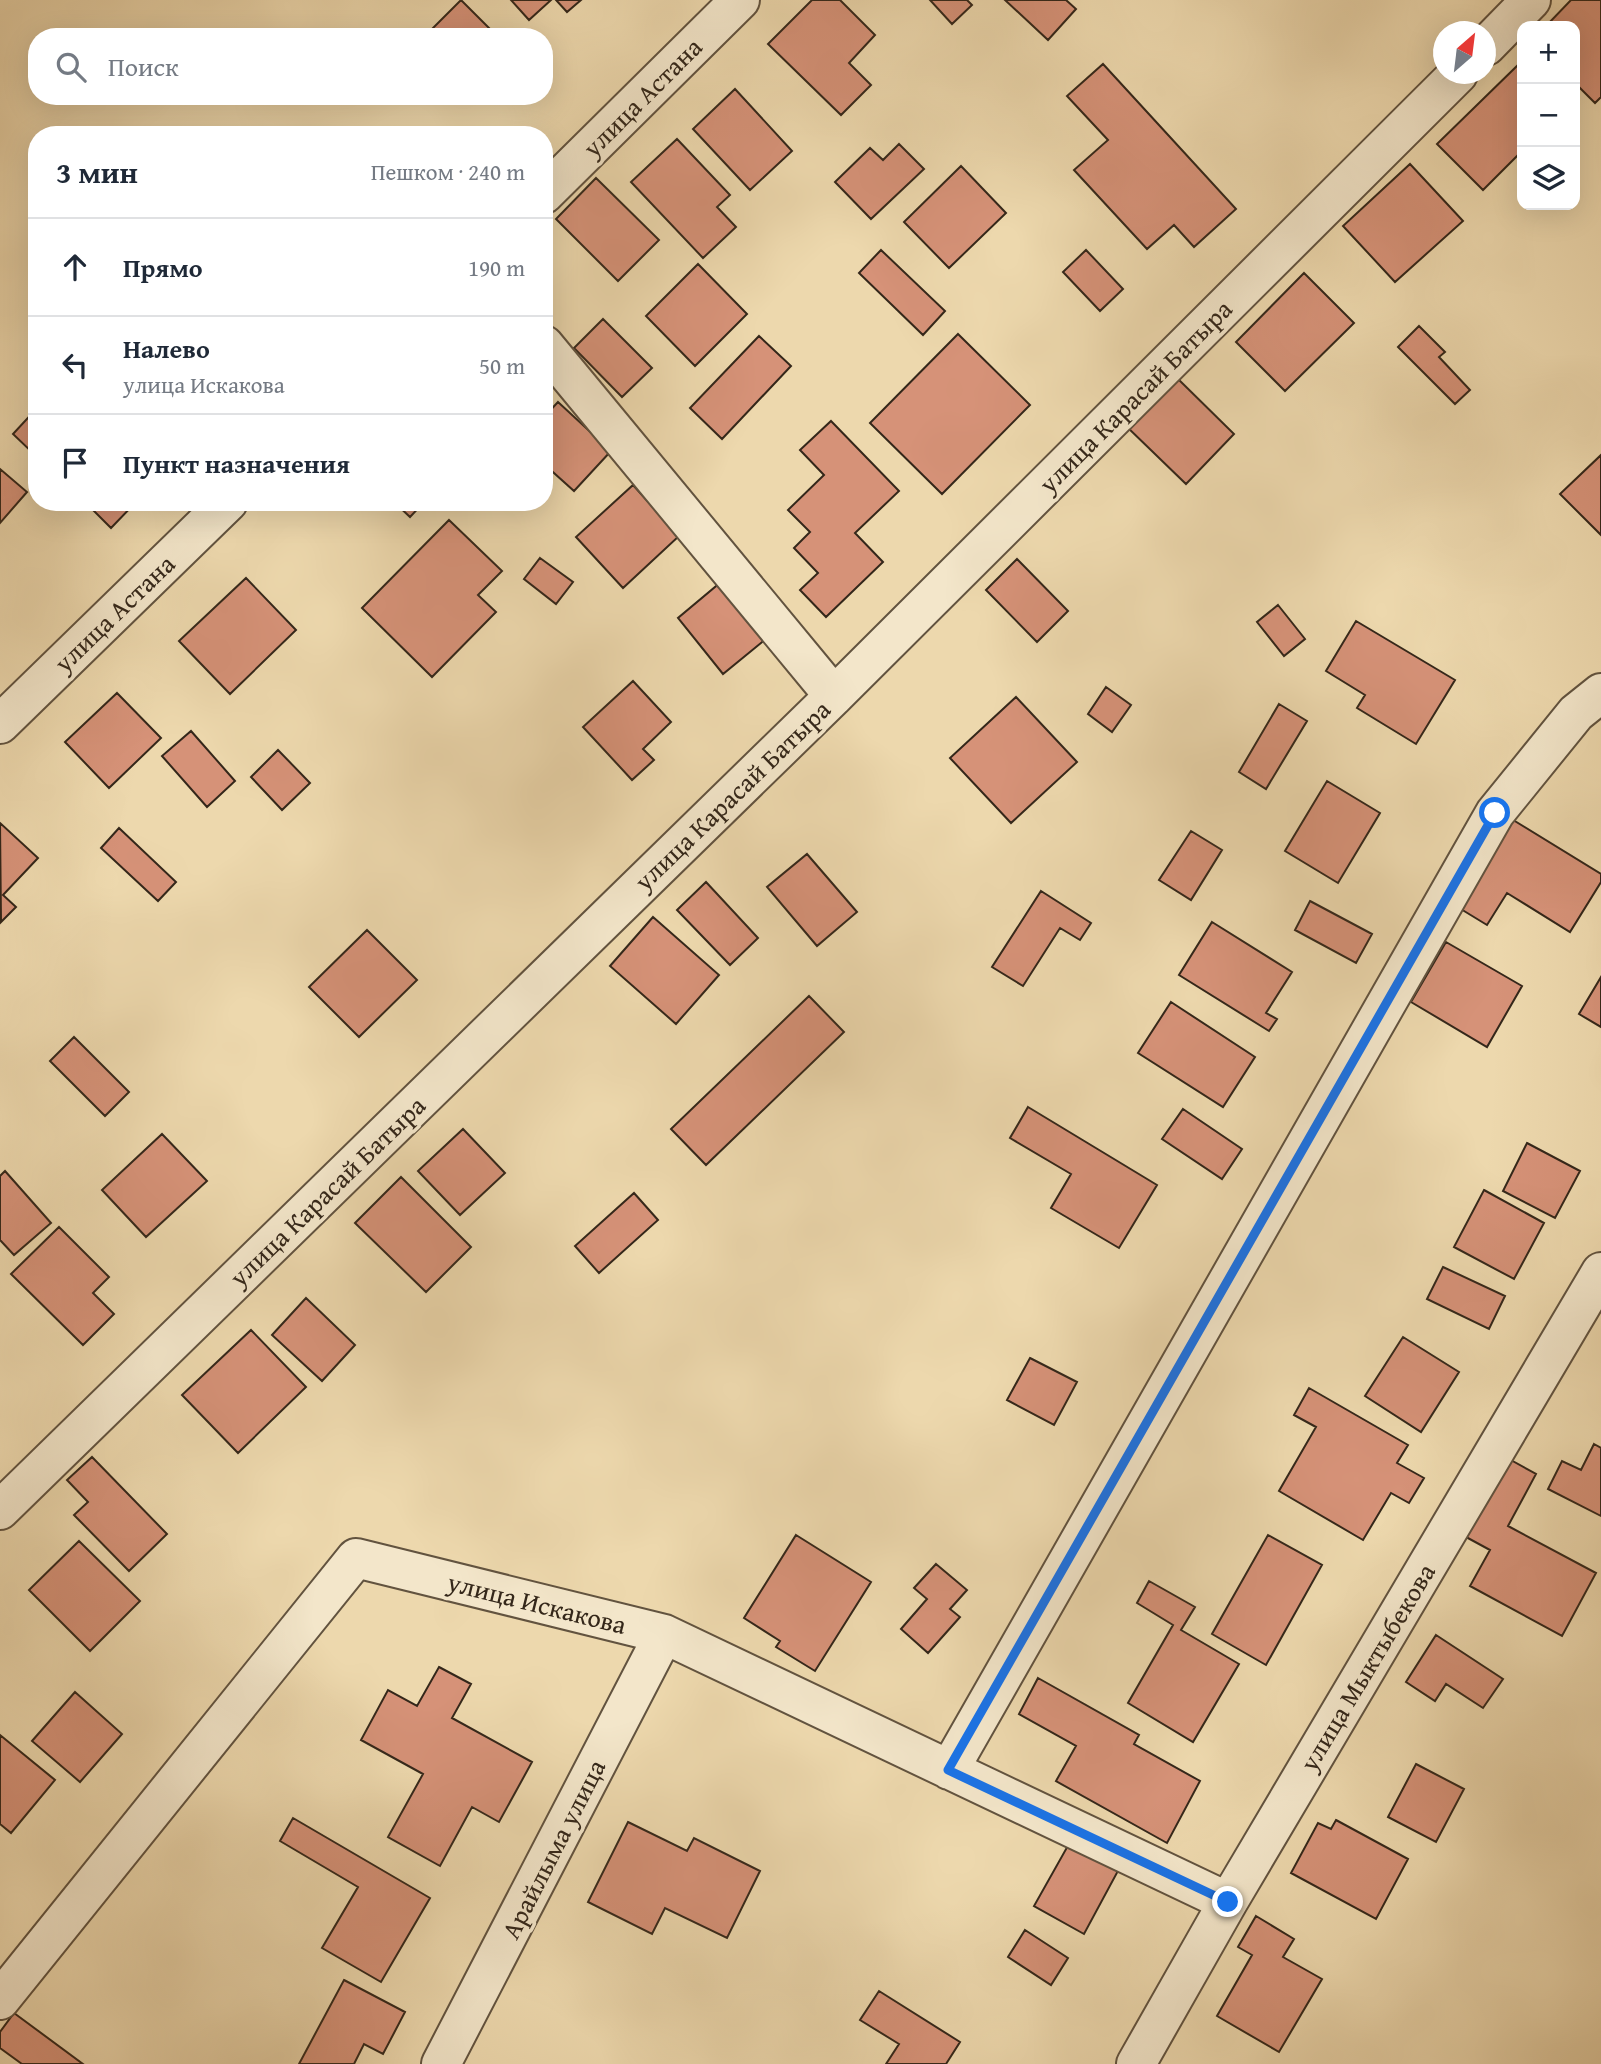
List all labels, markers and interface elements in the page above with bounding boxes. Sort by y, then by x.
north arrow [1433,21,1496,84]
map controls [1517,21,1580,210]
button: + [1517,21,1580,84]
search box [28,28,553,105]
street label: улица Астана [572,28,711,167]
text: Поиск [108,47,179,86]
icon: search [52,48,90,86]
button: − [1517,84,1580,147]
button: layers [1517,147,1580,210]
text: 3 мин [56,150,138,194]
text: Пешком · 240 m [371,155,525,188]
icon: ahead [56,248,94,286]
text: Прямо [123,248,203,287]
text: 190 m [468,251,525,284]
street label: улица Карасай Батыра [1029,290,1241,502]
text: Налево [123,329,210,368]
icon: left [56,346,94,384]
text: 50 m [479,349,525,382]
text: улица Искакова [123,368,285,401]
icon: arrive [56,444,94,482]
text: Пункт назначения [123,444,350,483]
street label: улица Астана [44,544,184,682]
street label: улица Карасай Батыра [624,690,840,900]
route start [1479,797,1510,828]
street label: улица Карасай Батыра [219,1086,435,1296]
street label: улица Мыктыбекова [1289,1555,1445,1779]
street label: улица Искакова [443,1562,631,1644]
street label: Арайлыма улица [491,1752,615,1946]
route end [1212,1886,1243,1917]

